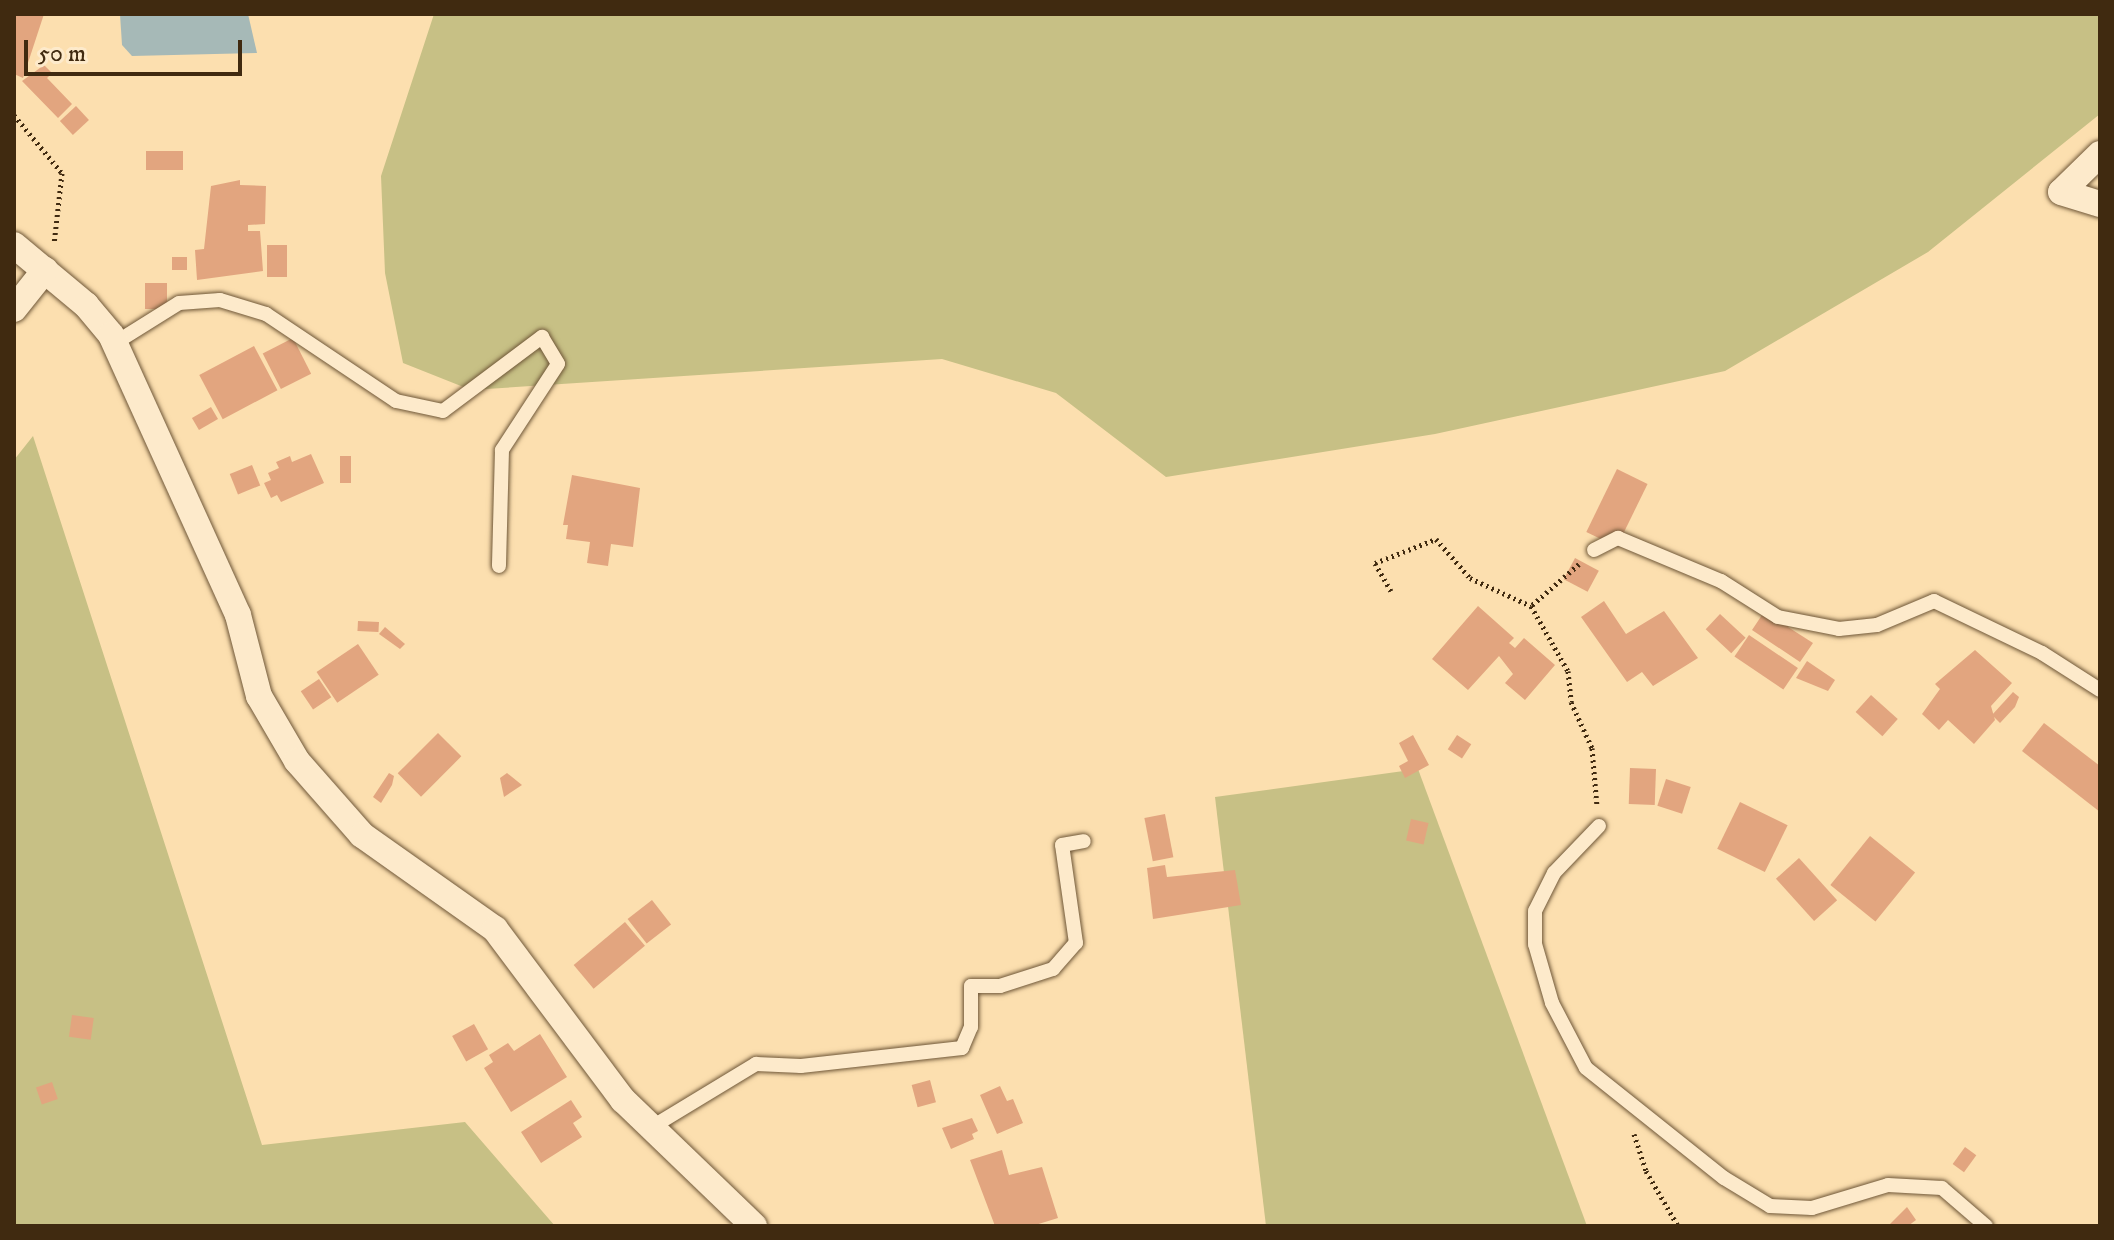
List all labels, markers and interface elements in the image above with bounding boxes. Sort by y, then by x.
scale bar [28,24,246,74]
text: 50 m [38,39,86,69]

